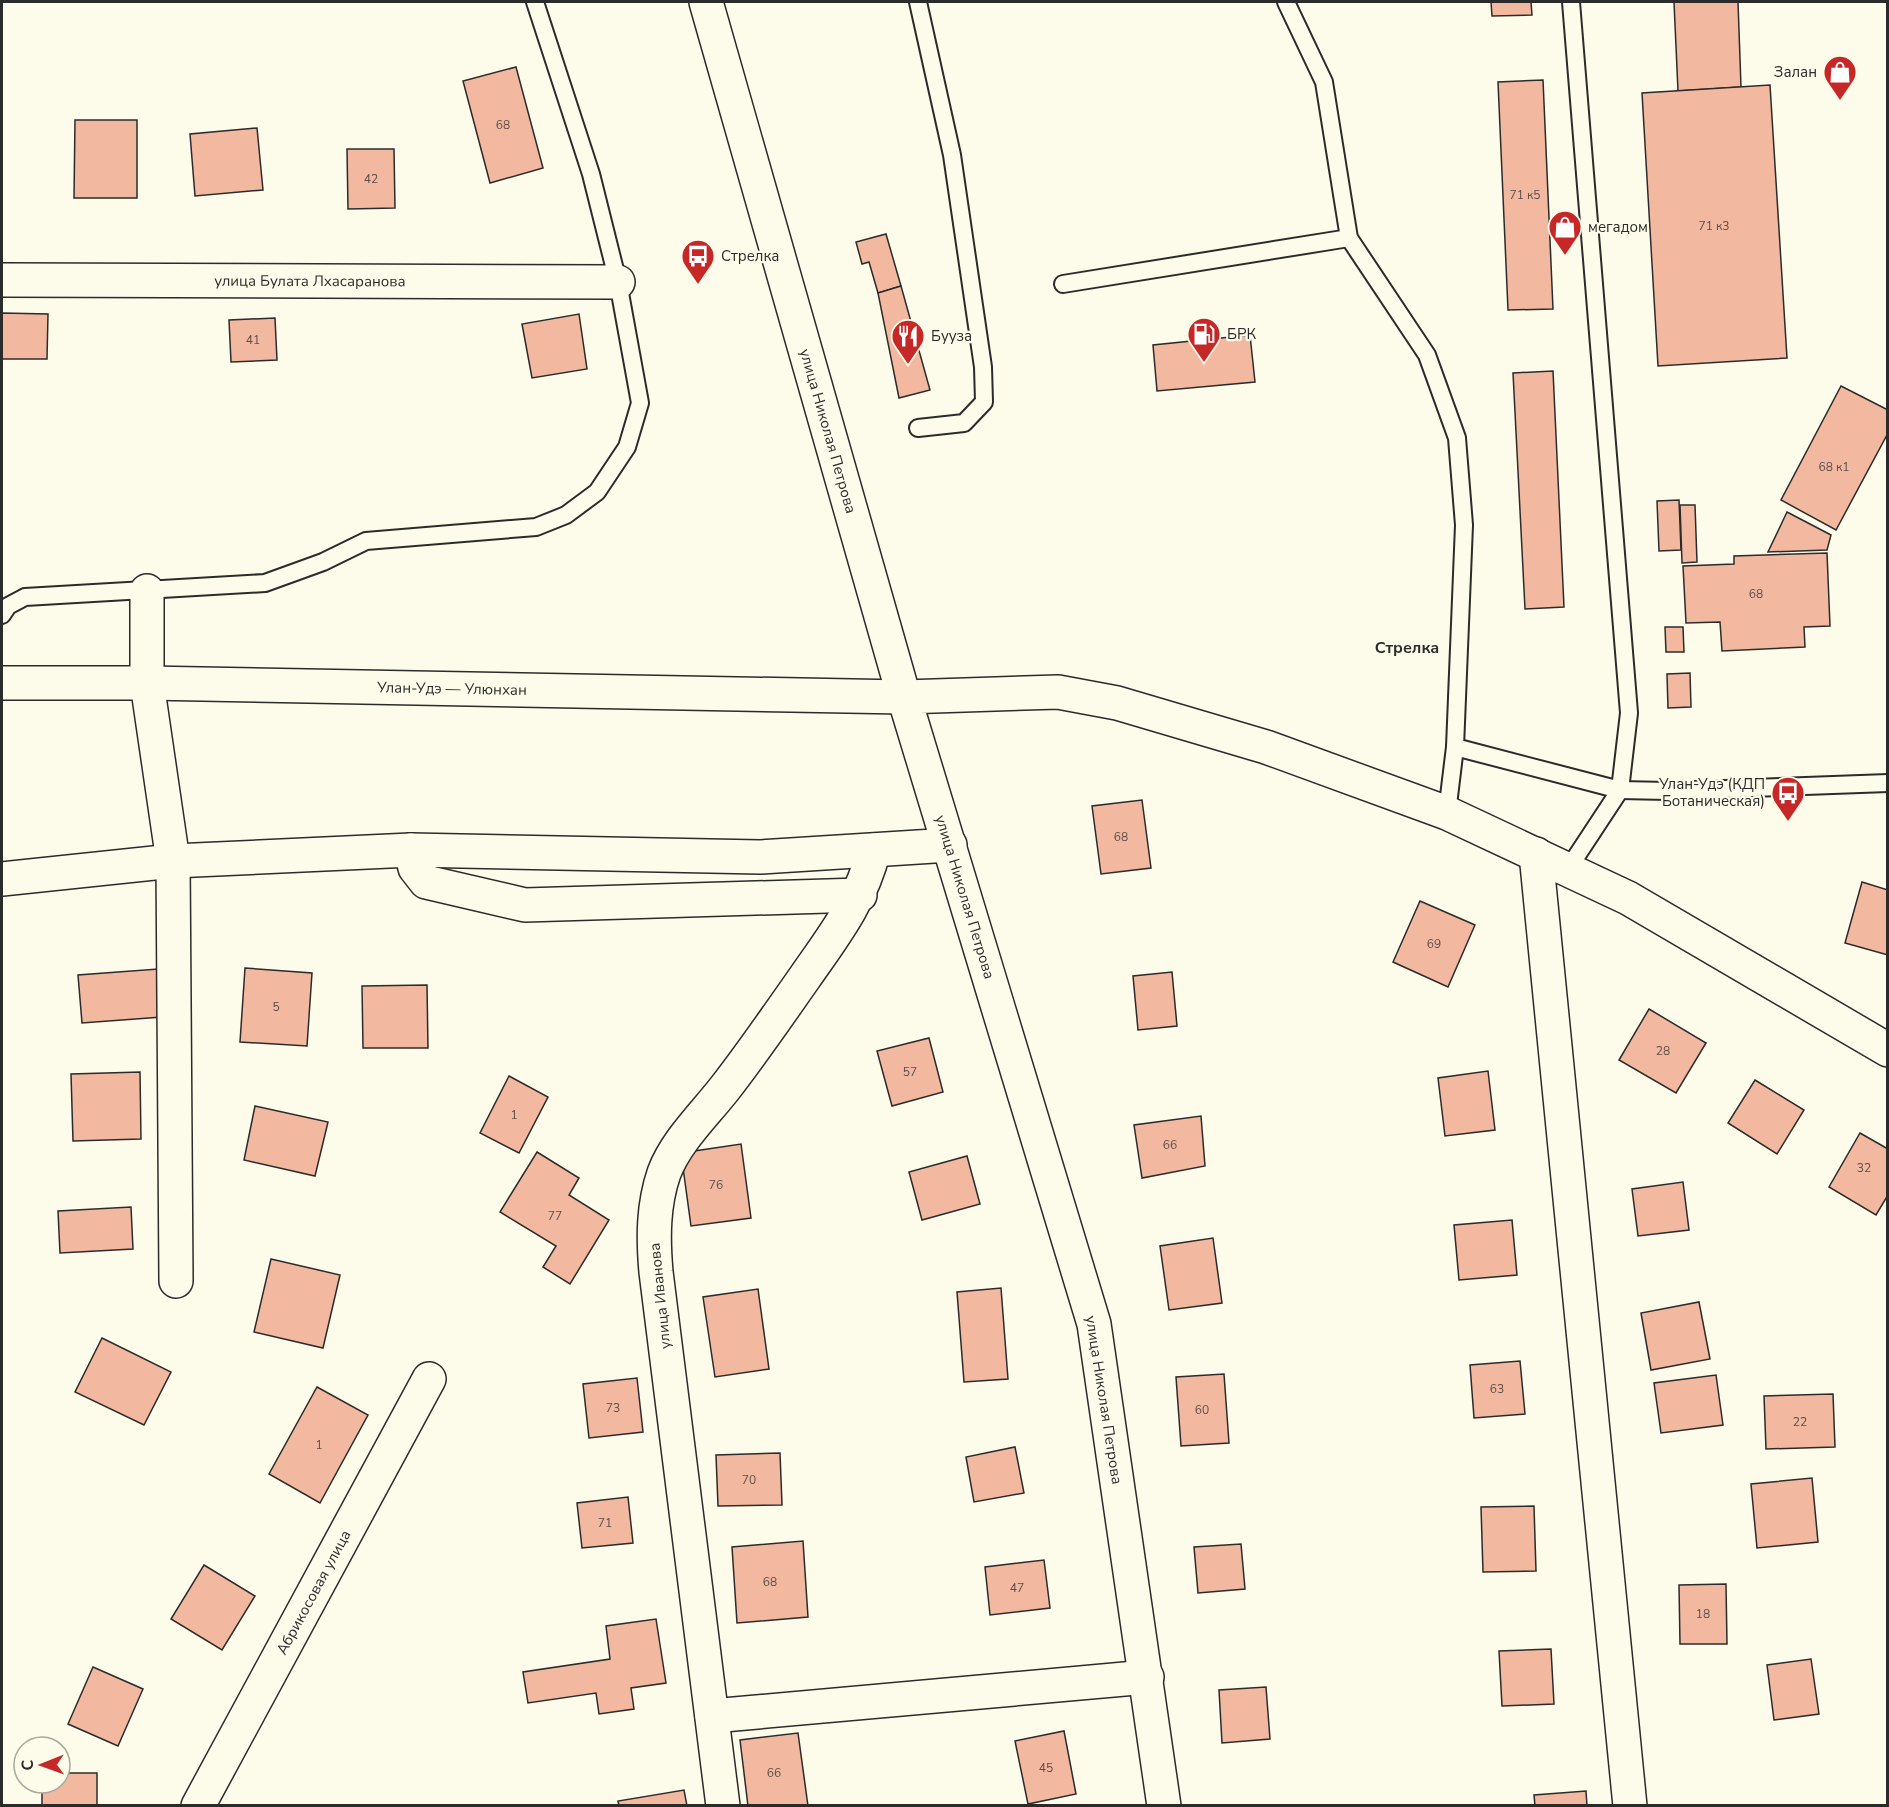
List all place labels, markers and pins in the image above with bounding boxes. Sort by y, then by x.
shop icon: Залан [1822,54,1858,101]
place label: Залан [1774,62,1817,82]
shop icon: мегадом [1547,209,1583,256]
place label: мегадом [1588,217,1648,237]
bus stop icon: Стрелка [680,238,716,285]
place label: Стрелка [721,246,779,266]
fuel station icon: БРК [1186,316,1222,363]
restaurant icon: Бууза [890,318,926,365]
place label: БРК [1227,324,1256,344]
place label: Бууза [931,326,972,346]
place label: Улан-Удэ (КДП Ботаническая) [1658,774,1765,811]
bus stop icon: Улан-Удэ (КДП Ботаническая) [1770,775,1806,822]

